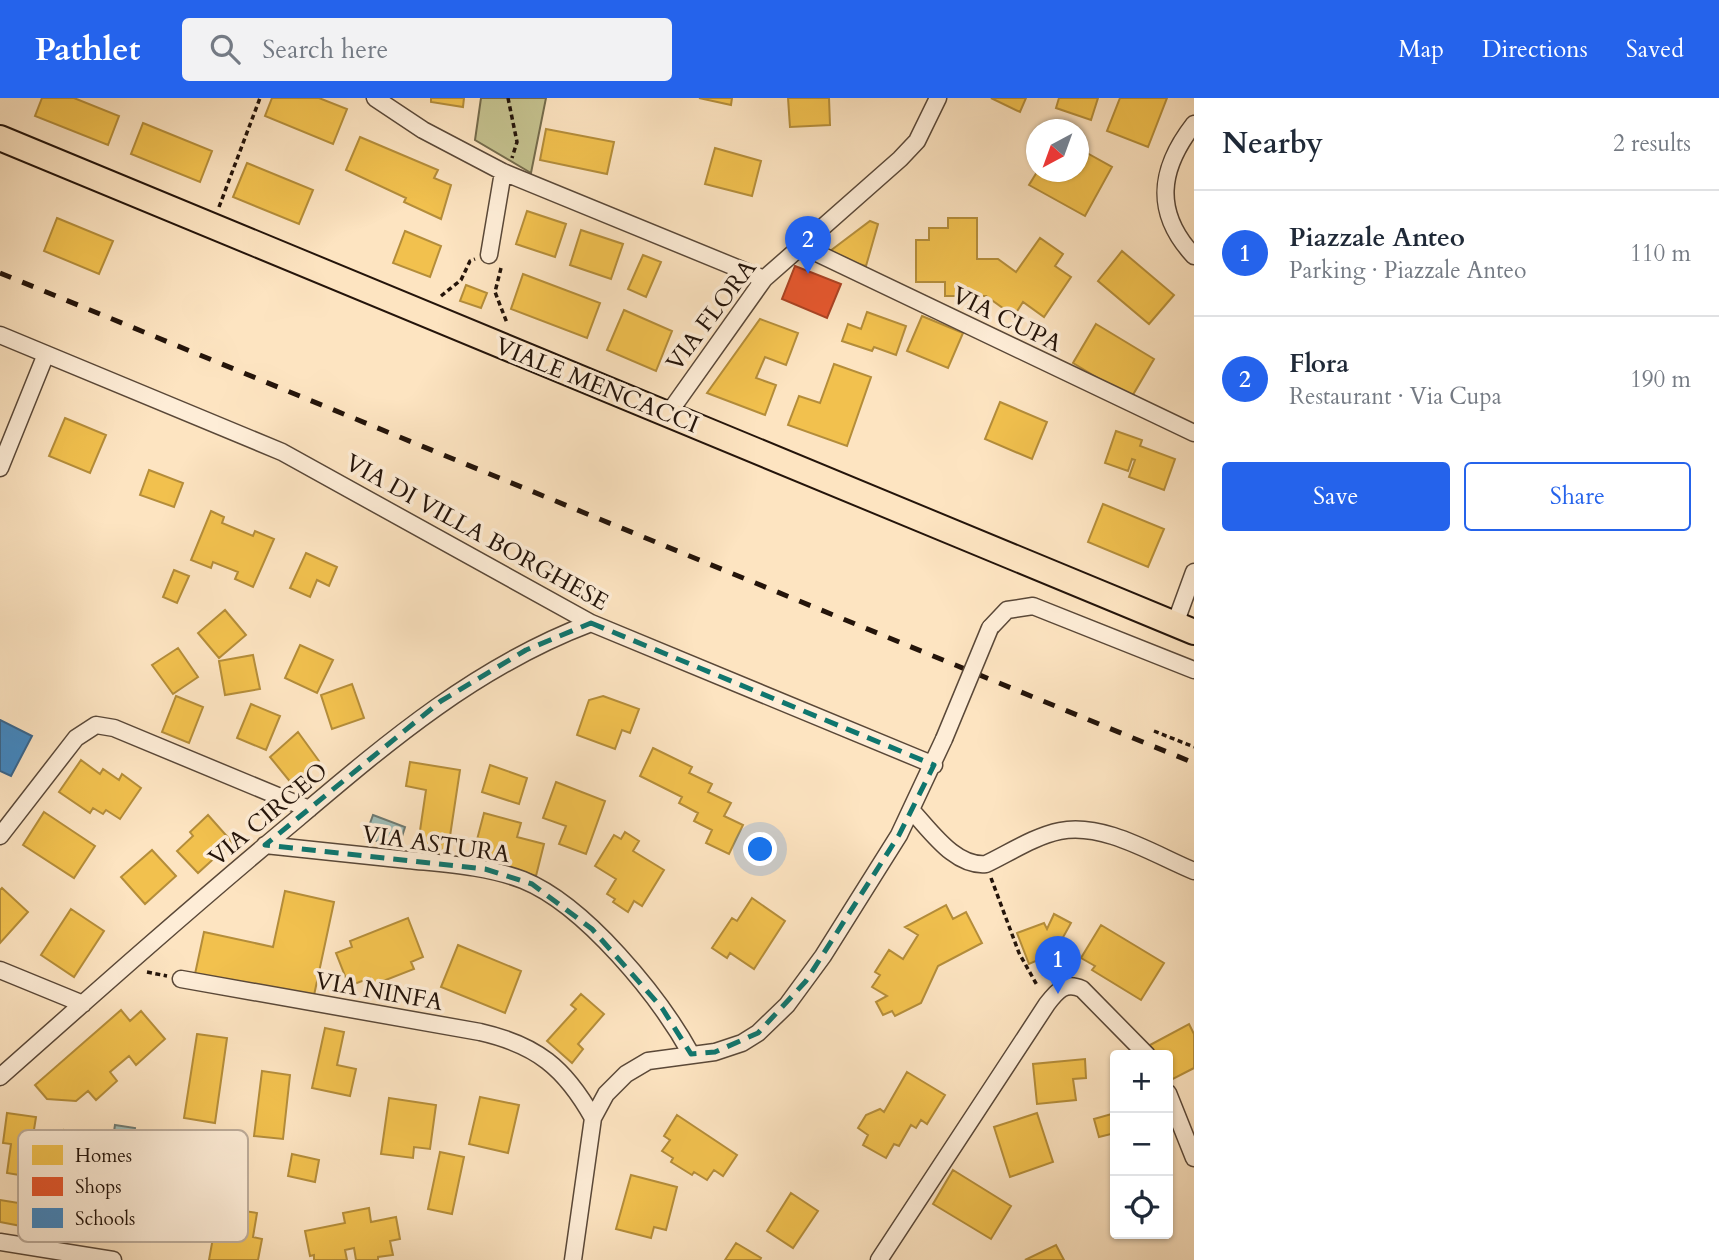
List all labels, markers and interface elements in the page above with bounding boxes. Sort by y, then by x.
search box [182,18,672,81]
text: Pathlet [35,27,140,72]
icon: search [206,30,244,68]
text: Search here [262,32,388,67]
text: Map [1398,33,1444,66]
text: Directions [1482,33,1588,66]
text: Saved [1626,33,1684,66]
north arrow [1026,119,1089,182]
text: Nearby [1222,123,1323,164]
text: 2 results [1613,128,1691,159]
pin: 2 [785,216,831,274]
text: Piazzale Anteo [1289,220,1465,255]
text: 1 [1239,238,1251,269]
text: 110 m [1630,238,1691,269]
street label: VIA FLORA [659,252,765,378]
text: Parking · Piazzale Anteo [1289,255,1526,286]
street label: VIA CUPA [946,279,1068,361]
street label: VIALE MENCACCI [490,330,704,441]
text: Flora [1289,346,1349,381]
text: 2 [1239,364,1251,395]
text: 190 m [1630,364,1691,395]
text: Restaurant · Via Cupa [1289,381,1502,412]
street label: VIA DI VILLA BORGHESE [339,446,614,619]
button: Save [1222,462,1450,531]
button: Share [1464,462,1691,531]
street label: VIA CIRCEO [202,755,335,874]
street label: VIA ASTURA [360,818,513,871]
your location [743,832,777,866]
pin: 1 [1035,936,1081,994]
street label: VIA NINFA [312,964,446,1019]
map controls [1110,1050,1173,1239]
button: + [1110,1050,1173,1113]
button: − [1110,1113,1173,1176]
legend [18,1130,248,1242]
text: Homes [75,1143,132,1169]
text: Shops [75,1174,122,1200]
button: locate [1110,1176,1173,1239]
text: Schools [75,1206,135,1232]

